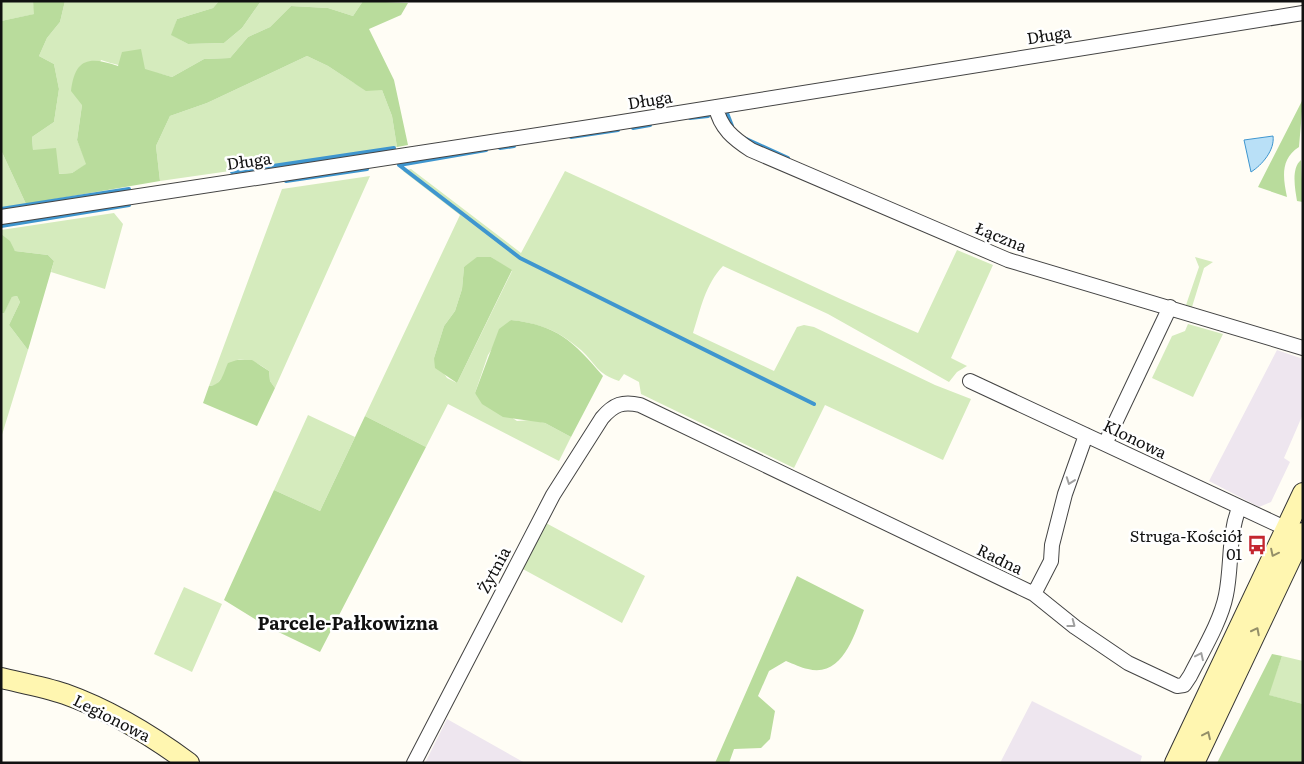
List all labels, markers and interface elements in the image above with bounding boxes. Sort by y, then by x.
street label: Długa [1025,19,1073,49]
street label: Długa [626,84,674,114]
street label: Długa [225,145,273,175]
street label: Łączna [972,215,1031,257]
street label: Klonowa [1099,412,1172,464]
one-way arrow [1066,476,1076,485]
place label: Struga-Kościół 01 [1130,523,1243,565]
bus stop icon: Struga-Kościół 01 [1246,534,1268,556]
street label: Radna [973,537,1028,580]
street label: Żytnia [471,542,516,597]
one-way arrow [1270,547,1280,556]
district label: Parcele-Pałkowizna [258,609,439,636]
one-way arrow [1066,618,1076,627]
one-way arrow [1250,628,1260,637]
one-way arrow [1194,652,1204,661]
street label: Legionowa [70,687,156,747]
one-way arrow [1201,731,1211,740]

